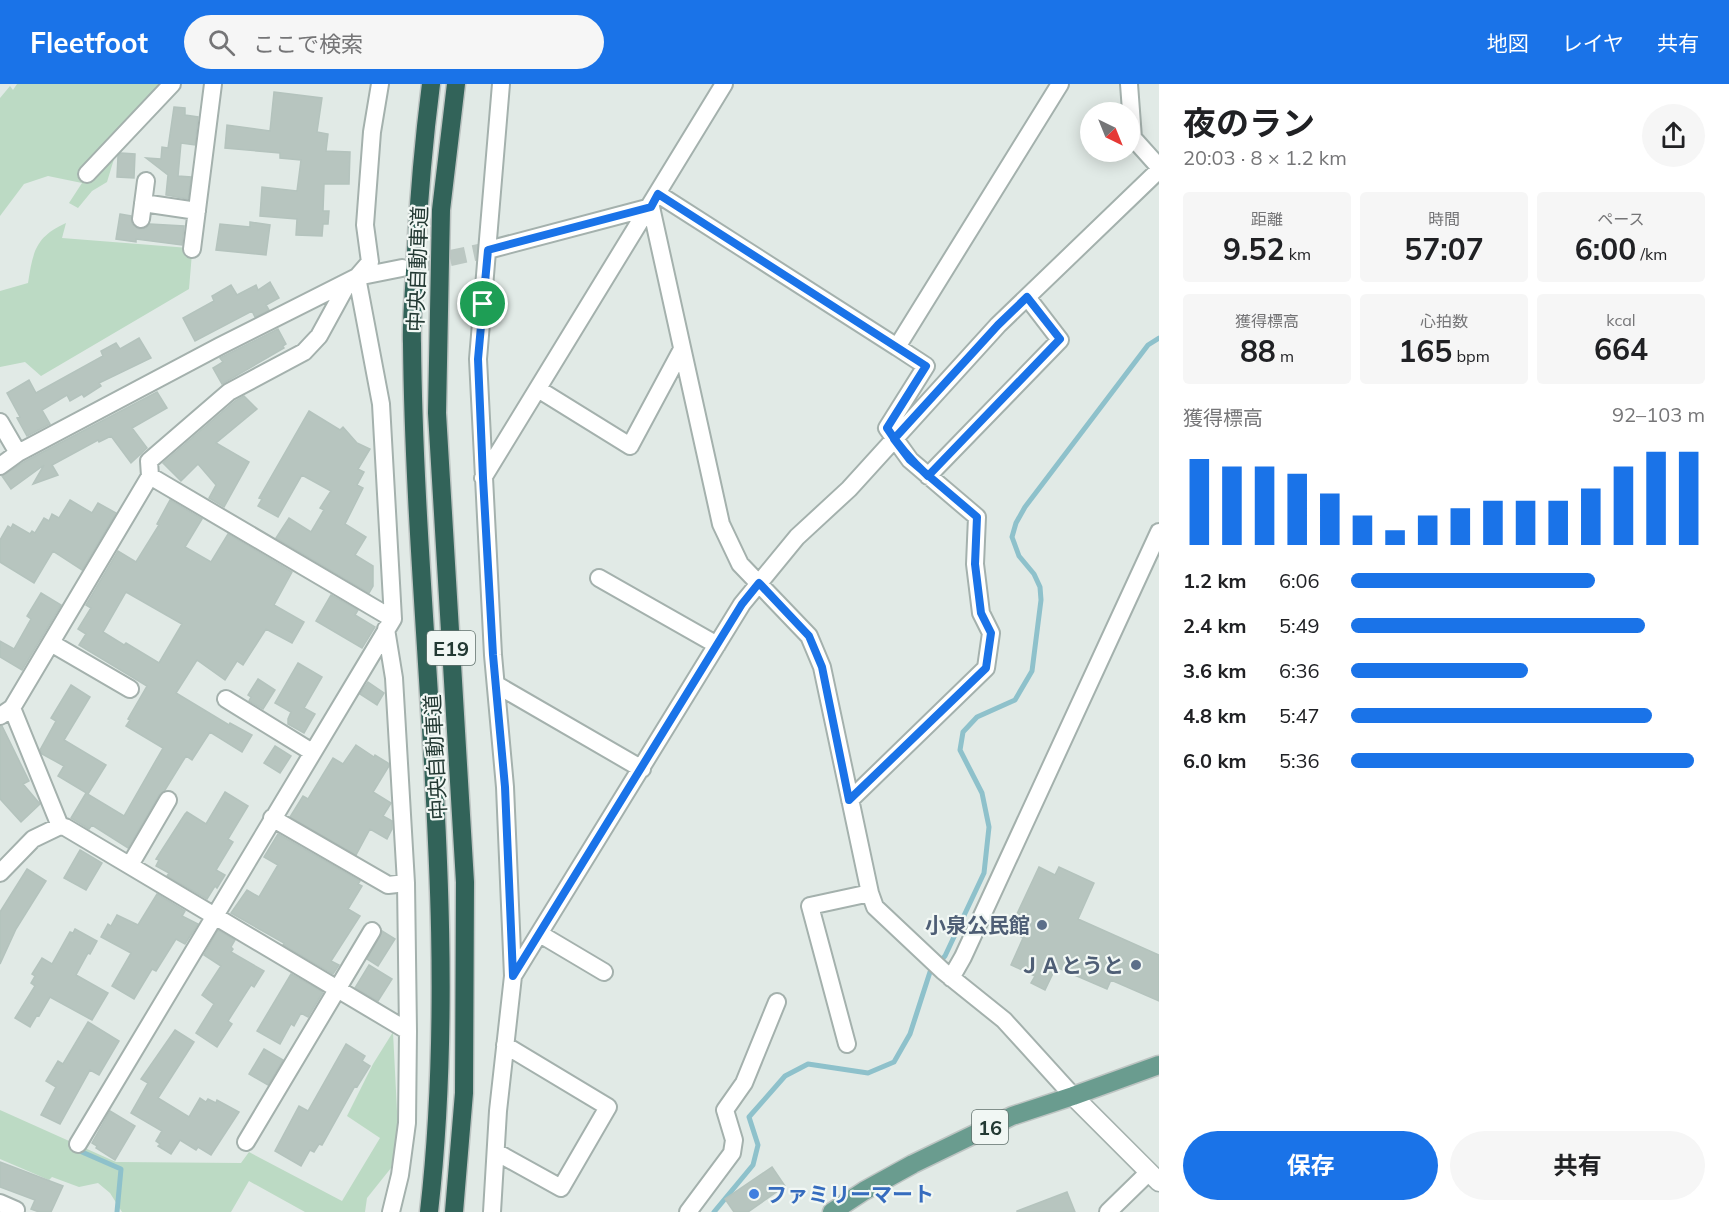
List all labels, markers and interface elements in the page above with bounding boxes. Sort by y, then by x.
search box [184,15,604,69]
text: Fleetfoot [30,25,148,60]
icon: search [205,26,238,59]
text: ここで検索 [253,30,363,58]
text: 地図 [1487,30,1529,56]
text: レイヤ [1562,30,1624,56]
text: 共有 [1657,30,1699,56]
north arrow [1080,102,1140,162]
map controls [1080,102,1140,162]
text: 夜のラン [1183,102,1315,143]
button: share [1642,104,1705,167]
text: 20:03 · 8 × 1.2 km [1183,145,1347,170]
street label: 中央自動車道 [402,206,432,332]
text: 距離 [1251,209,1283,229]
text: 時間 [1428,209,1460,229]
text: ペース [1597,209,1645,229]
text: 9.52 [1223,230,1284,268]
text: 57:07 [1404,230,1484,268]
text: 6:00 [1575,230,1636,268]
text: km [1284,244,1311,264]
text: /km [1636,244,1667,264]
pin [457,278,508,329]
icon: arrive [466,287,499,320]
text: kcal [1606,310,1636,330]
text: 獲得標高 [1235,311,1299,331]
text: 心拍数 [1420,311,1468,331]
text: 664 [1594,330,1648,368]
text: 88 [1240,332,1276,370]
text: 165 [1398,332,1452,370]
text: m [1276,346,1294,366]
text: bpm [1452,346,1490,366]
text: 92–103 m [1612,402,1705,427]
text: 獲得標高 [1183,405,1263,430]
text: 1.2 km [1183,568,1246,593]
text: 6:06 [1279,568,1320,593]
text: 2.4 km [1183,613,1246,638]
text: 5:49 [1279,613,1320,638]
road number: E19 [427,631,475,665]
text: 3.6 km [1183,658,1246,683]
text: 6:36 [1279,658,1320,683]
street label: 中央自動車道 [419,693,451,821]
text: 4.8 km [1183,703,1246,728]
text: 5:47 [1279,703,1320,728]
text: 6.0 km [1183,748,1246,773]
text: 5:36 [1279,748,1320,773]
place label: 小泉公民館 [925,912,1030,938]
marker: 小泉公民館 [1035,918,1049,932]
place label: ＪＡとうと [1019,952,1124,978]
marker: ＪＡとうと [1129,958,1143,972]
road number: 16 [972,1110,1008,1144]
button: 保存 [1183,1131,1438,1200]
button: 共有 [1450,1131,1705,1200]
place label: ファミリーマート [766,1181,934,1207]
marker: ファミリーマート [747,1187,761,1201]

